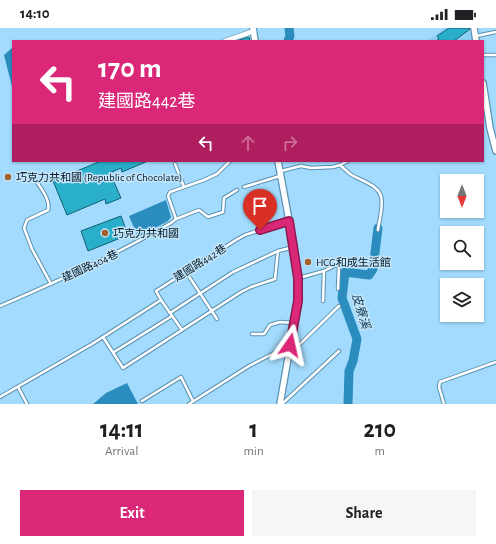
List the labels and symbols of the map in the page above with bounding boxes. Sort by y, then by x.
place label: 巧克力共和國 (Republic of Chocolate) [16,171,182,183]
marker: 巧克力共和國 (Republic of Chocolate) [3,172,13,182]
north arrow [440,174,484,218]
pin [243,189,277,230]
place label: 巧克力共和國 [113,227,179,239]
marker: 巧克力共和國 [100,228,110,238]
street label: 建國路442巷 [171,242,228,283]
street label: 建國路404巷 [60,247,120,284]
place label: HCG和成生活館 [316,256,391,268]
marker: HCG和成生活館 [303,257,313,267]
water label: 皮寮溪 [350,292,374,332]
position arrow [269,324,311,366]

